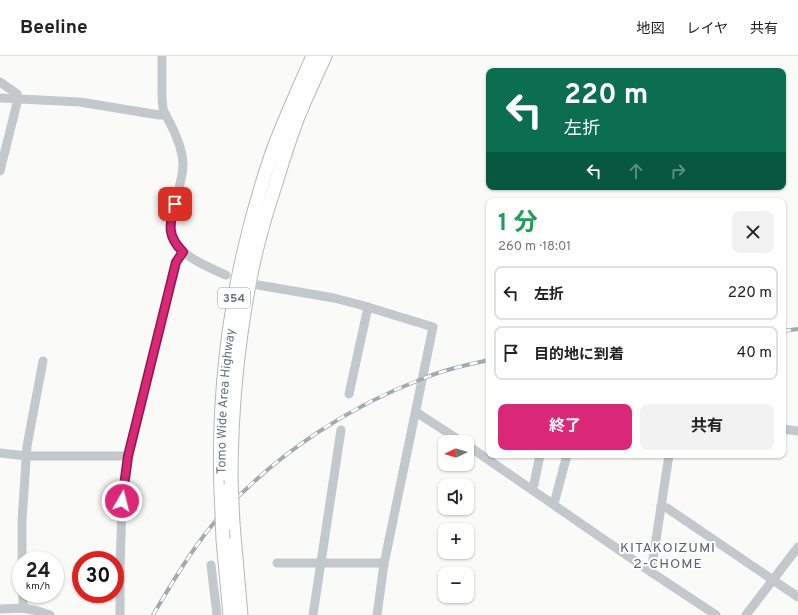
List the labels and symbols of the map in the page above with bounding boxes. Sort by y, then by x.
pin [158,187,192,221]
road number: 354 [218,288,250,308]
street label: Tomo Wide Area Highway [214,327,240,474]
north arrow [438,435,474,471]
position arrow [101,480,143,522]
district label: KITAKOIZUMI 2-CHOME [620,540,716,573]
speed limit sign: 30 [72,551,124,603]

